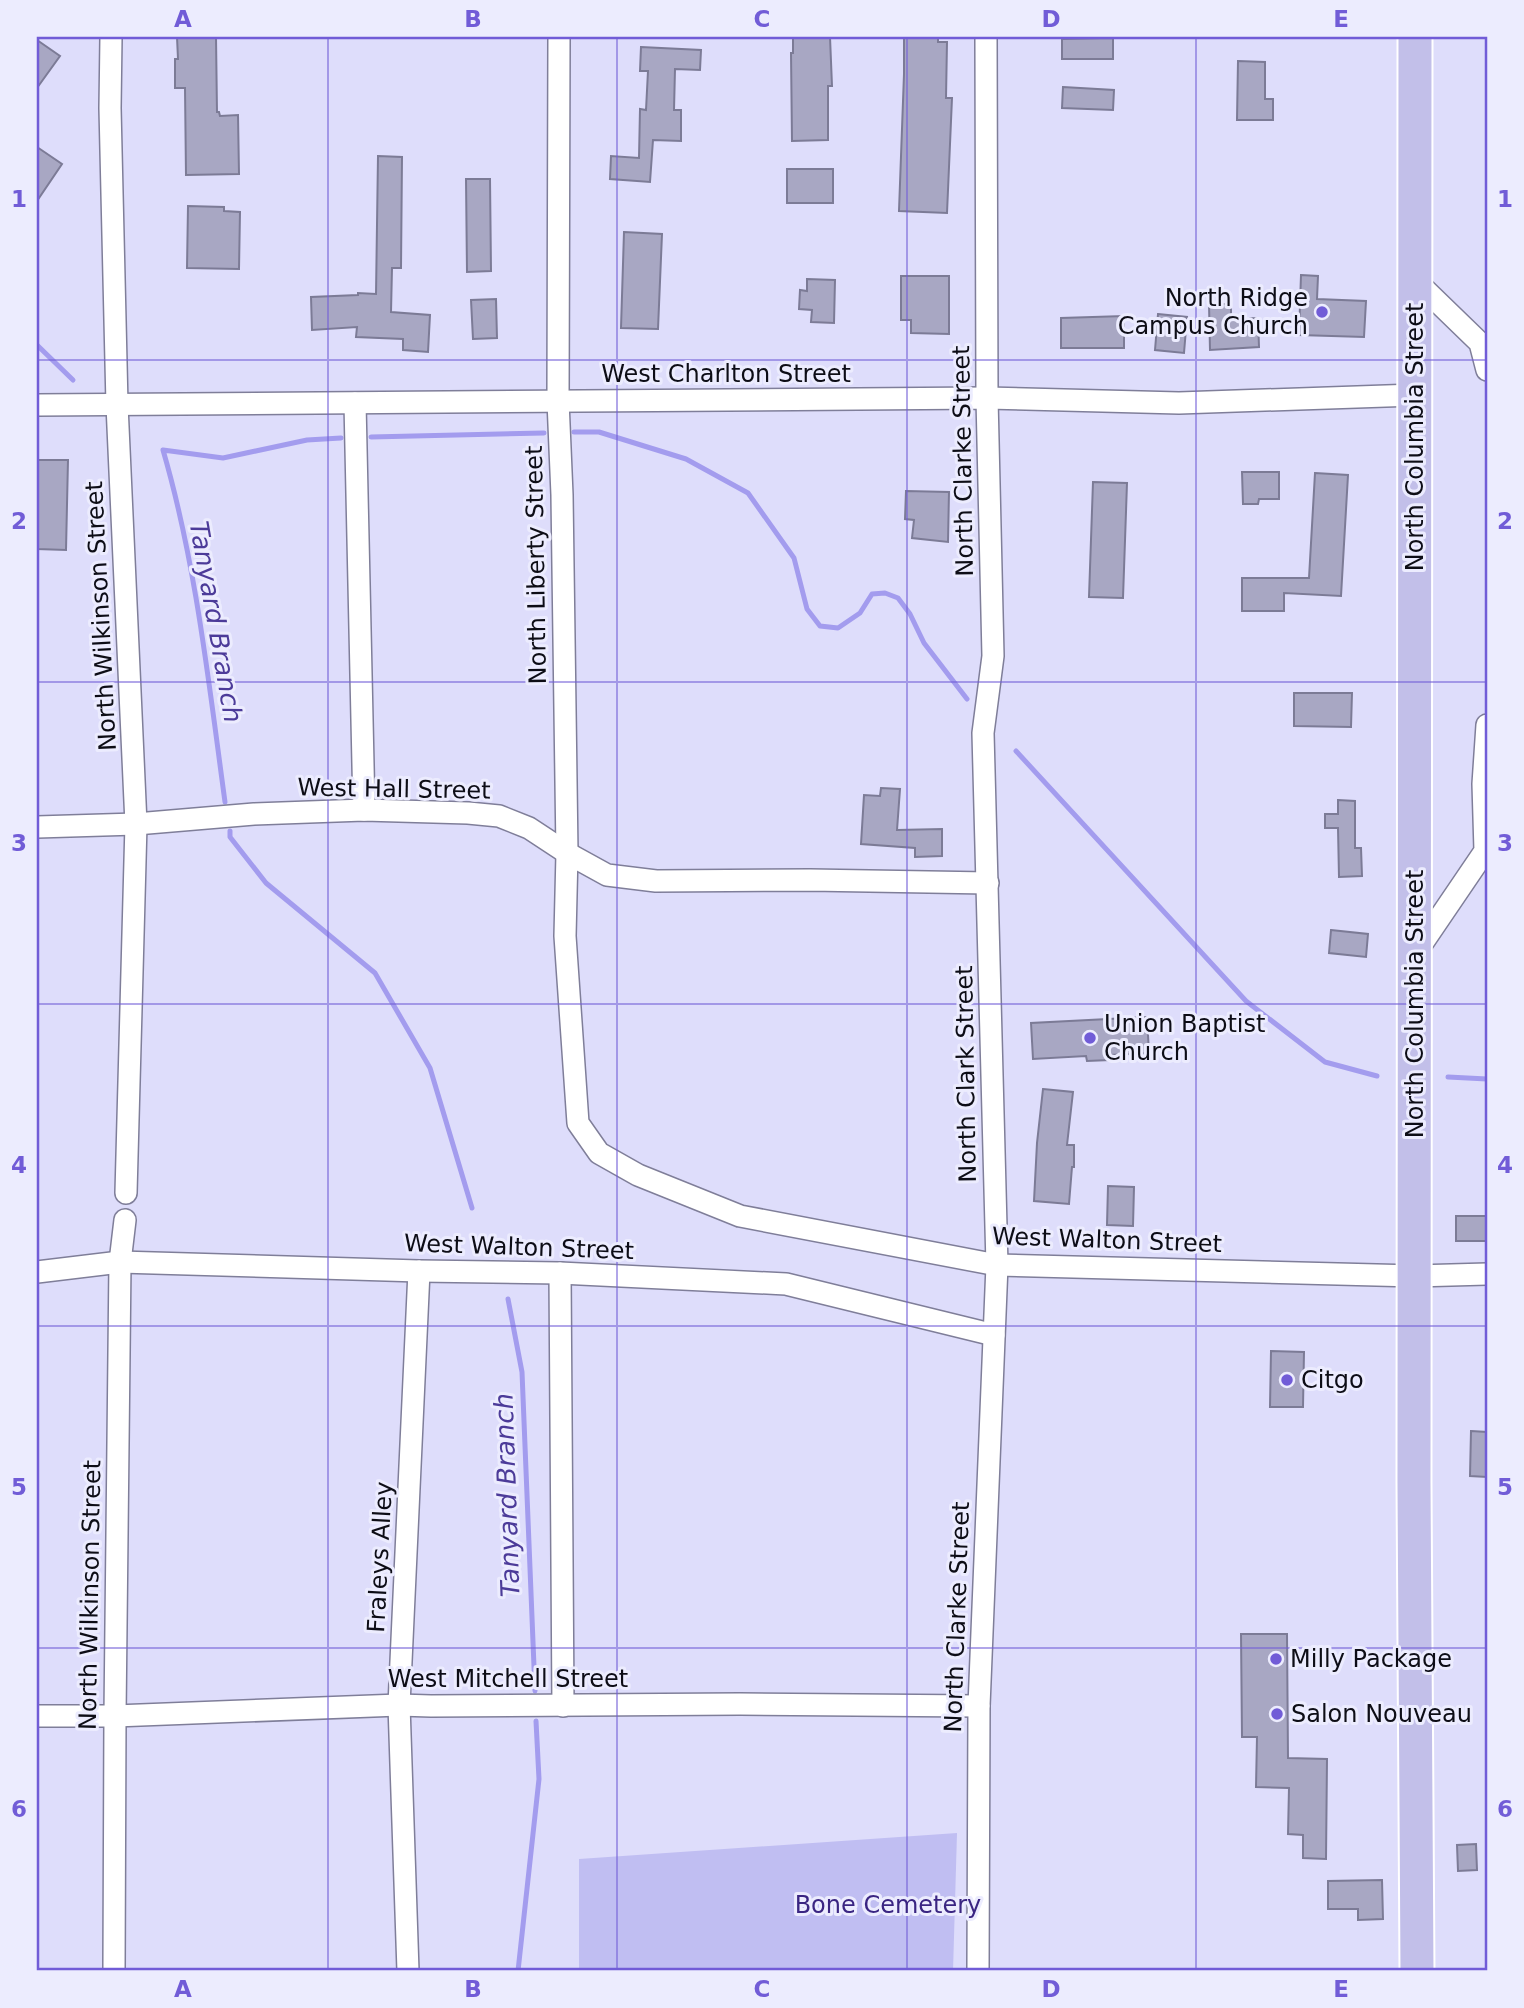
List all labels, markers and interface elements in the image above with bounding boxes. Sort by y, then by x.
text: A [174,6,192,32]
text: B [464,6,482,32]
text: C [754,6,770,32]
text: D [1041,6,1061,32]
text: E [1333,6,1349,32]
text: 1 [11,186,27,212]
text: 1 [1497,186,1513,212]
place label: North Ridge Campus Church [1118,284,1308,340]
street label: North Columbia Street [1401,303,1429,571]
marker: North Ridge Campus Church [1314,304,1330,320]
street label: North Clarke Street [947,345,979,577]
street label: West Charlton Street [601,360,851,388]
street label: North Liberty Street [520,445,552,685]
street label: North Wilkinson Street [80,480,122,752]
text: 2 [11,508,27,534]
text: 2 [1497,508,1513,534]
water label: Tanyard Branch [184,519,248,725]
street label: West Hall Street [297,773,491,805]
text: 3 [11,830,27,856]
text: 3 [1497,830,1513,856]
street label: North Columbia Street [1401,870,1429,1138]
street label: North Clark Street [950,965,982,1183]
place label: Union Baptist Church [1104,1010,1265,1066]
marker: Union Baptist Church [1082,1030,1098,1046]
text: 4 [11,1152,27,1178]
text: 4 [1497,1152,1513,1178]
street label: West Walton Street [992,1222,1222,1258]
street label: West Walton Street [404,1229,634,1265]
place label: Citgo [1301,1366,1364,1394]
marker: Citgo [1279,1372,1295,1388]
water label: Tanyard Branch [488,1393,526,1597]
street label: North Wilkinson Street [74,1460,106,1730]
text: 5 [11,1474,27,1500]
text: 5 [1497,1474,1513,1500]
street label: Fraleys Alley [362,1481,398,1633]
street label: North Clarke Street [939,1501,975,1733]
place label: Milly Package [1290,1645,1452,1673]
marker: Milly Package [1268,1651,1284,1667]
street label: West Mitchell Street [388,1665,628,1693]
place label: Salon Nouveau [1291,1700,1472,1728]
marker: Salon Nouveau [1269,1706,1285,1722]
text: 6 [11,1796,27,1822]
text: 6 [1497,1796,1513,1822]
park label: Bone Cemetery [795,1891,981,1919]
text: A [174,1976,192,2002]
text: B [464,1976,482,2002]
text: C [754,1976,770,2002]
text: D [1041,1976,1061,2002]
text: E [1333,1976,1349,2002]

